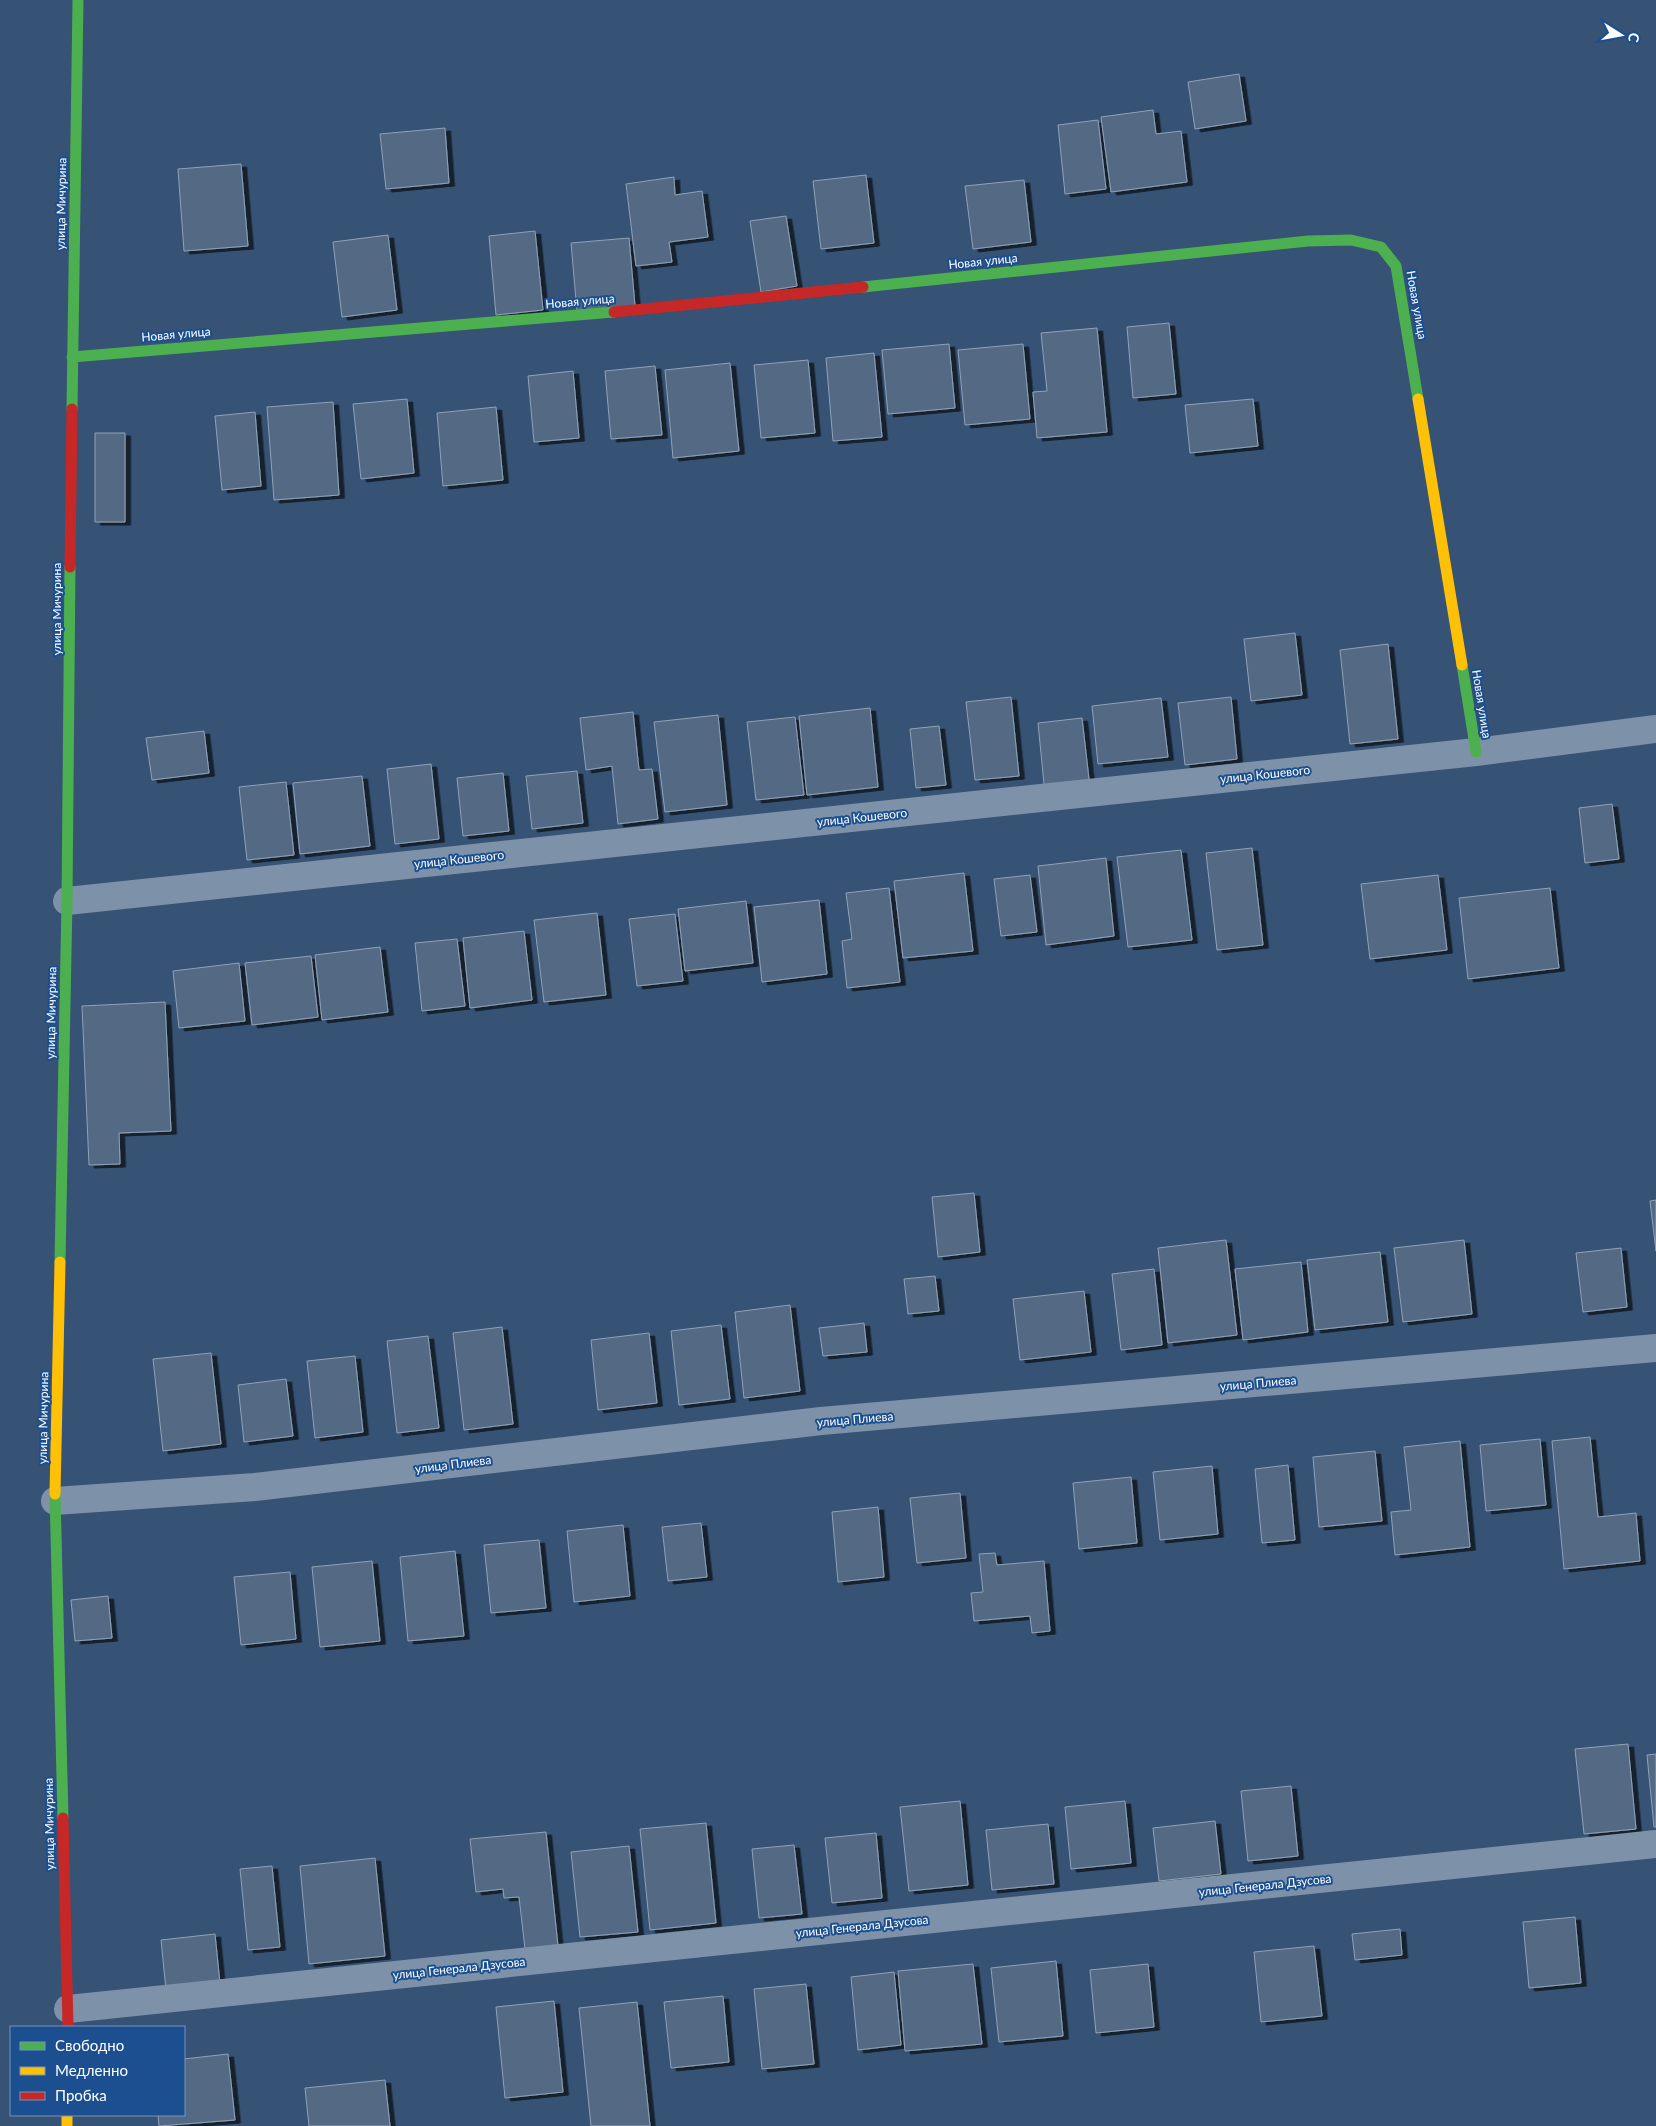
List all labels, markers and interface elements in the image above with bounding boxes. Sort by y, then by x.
north arrow [1596,10,1646,60]
text: С [1625,31,1643,44]
street label: улица Мичурина [53,158,69,250]
street label: Новая улица [948,250,1018,272]
street label: Новая улица [1404,269,1430,341]
street label: Новая улица [545,290,615,311]
street label: Новая улица [141,323,211,344]
street label: улица Мичурина [49,563,64,655]
street label: Новая улица [1469,669,1495,740]
street label: улица Кошевого [1219,762,1311,786]
street label: улица Кошевого [816,805,908,829]
street label: улица Кошевого [413,847,505,871]
street label: улица Мичурина [43,967,59,1059]
street label: улица Мичурина [35,1372,51,1464]
street label: улица Плиева [1219,1372,1297,1394]
street label: улица Плиева [816,1408,894,1430]
street label: улица Плиева [414,1452,492,1476]
street label: улица Мичурина [41,1778,57,1870]
street label: улица Генерала Дзусова [1198,1871,1332,1899]
street label: улица Генерала Дзусова [795,1912,929,1940]
street label: улица Генерала Дзусова [392,1954,526,1982]
legend [10,2026,185,2116]
text: Свободно [55,2036,124,2054]
text: Медленно [55,2061,128,2079]
text: Пробка [55,2086,107,2104]

